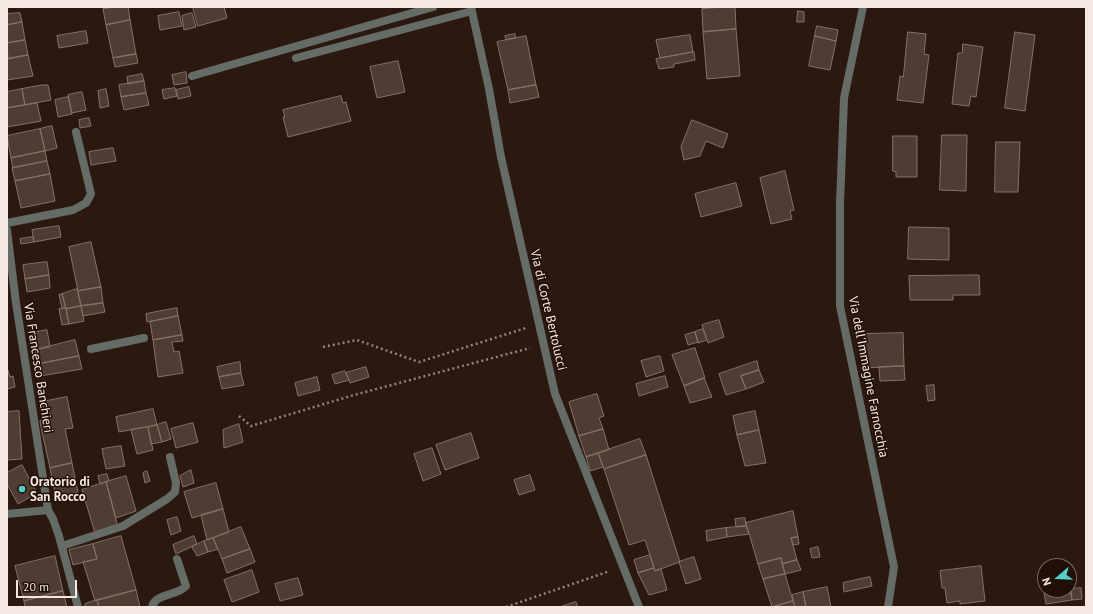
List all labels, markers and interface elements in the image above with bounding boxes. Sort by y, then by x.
street label: Via di Corte Bertolucci [526,248,570,372]
street label: Via dell'Immagine Farnocchia [845,295,891,459]
street label: Via Francesco Banchieri [20,302,56,434]
place label: Oratorio di San Rocco [30,474,90,505]
marker: Oratorio di San Rocco [17,484,27,494]
north arrow [1037,558,1077,598]
scale bar [18,572,79,598]
text: N [1039,576,1054,587]
text: 20 m [23,579,49,594]

